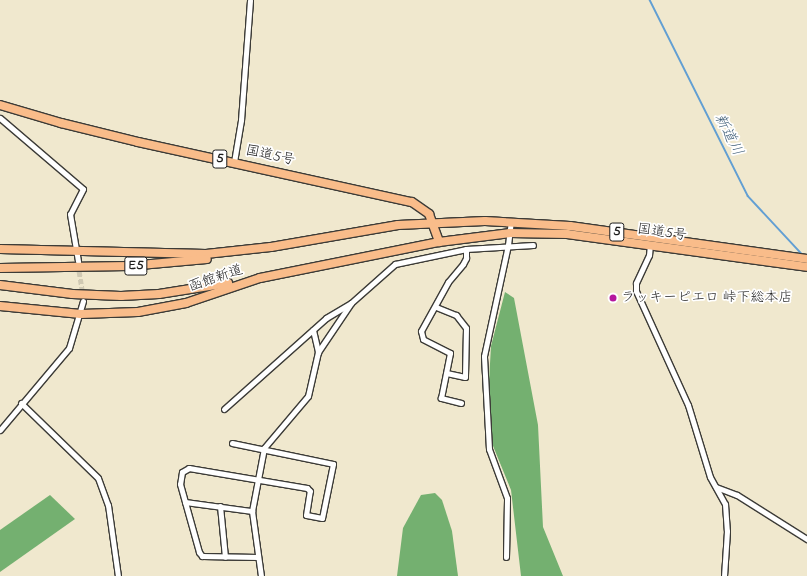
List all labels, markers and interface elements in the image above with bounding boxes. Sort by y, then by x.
water label: 新道川 [710,111,746,159]
street label: 国道5号 [244,143,296,169]
road number: 5 [212,148,228,170]
road number: 5 [609,221,625,243]
street label: 国道5号 [636,221,688,245]
road number: E5 [124,255,148,277]
street label: 函館新道 [187,262,245,296]
place label: ラッキーピエロ 峠下総本店 [621,290,792,306]
marker: ラッキーピエロ 峠下総本店 [608,293,618,303]

